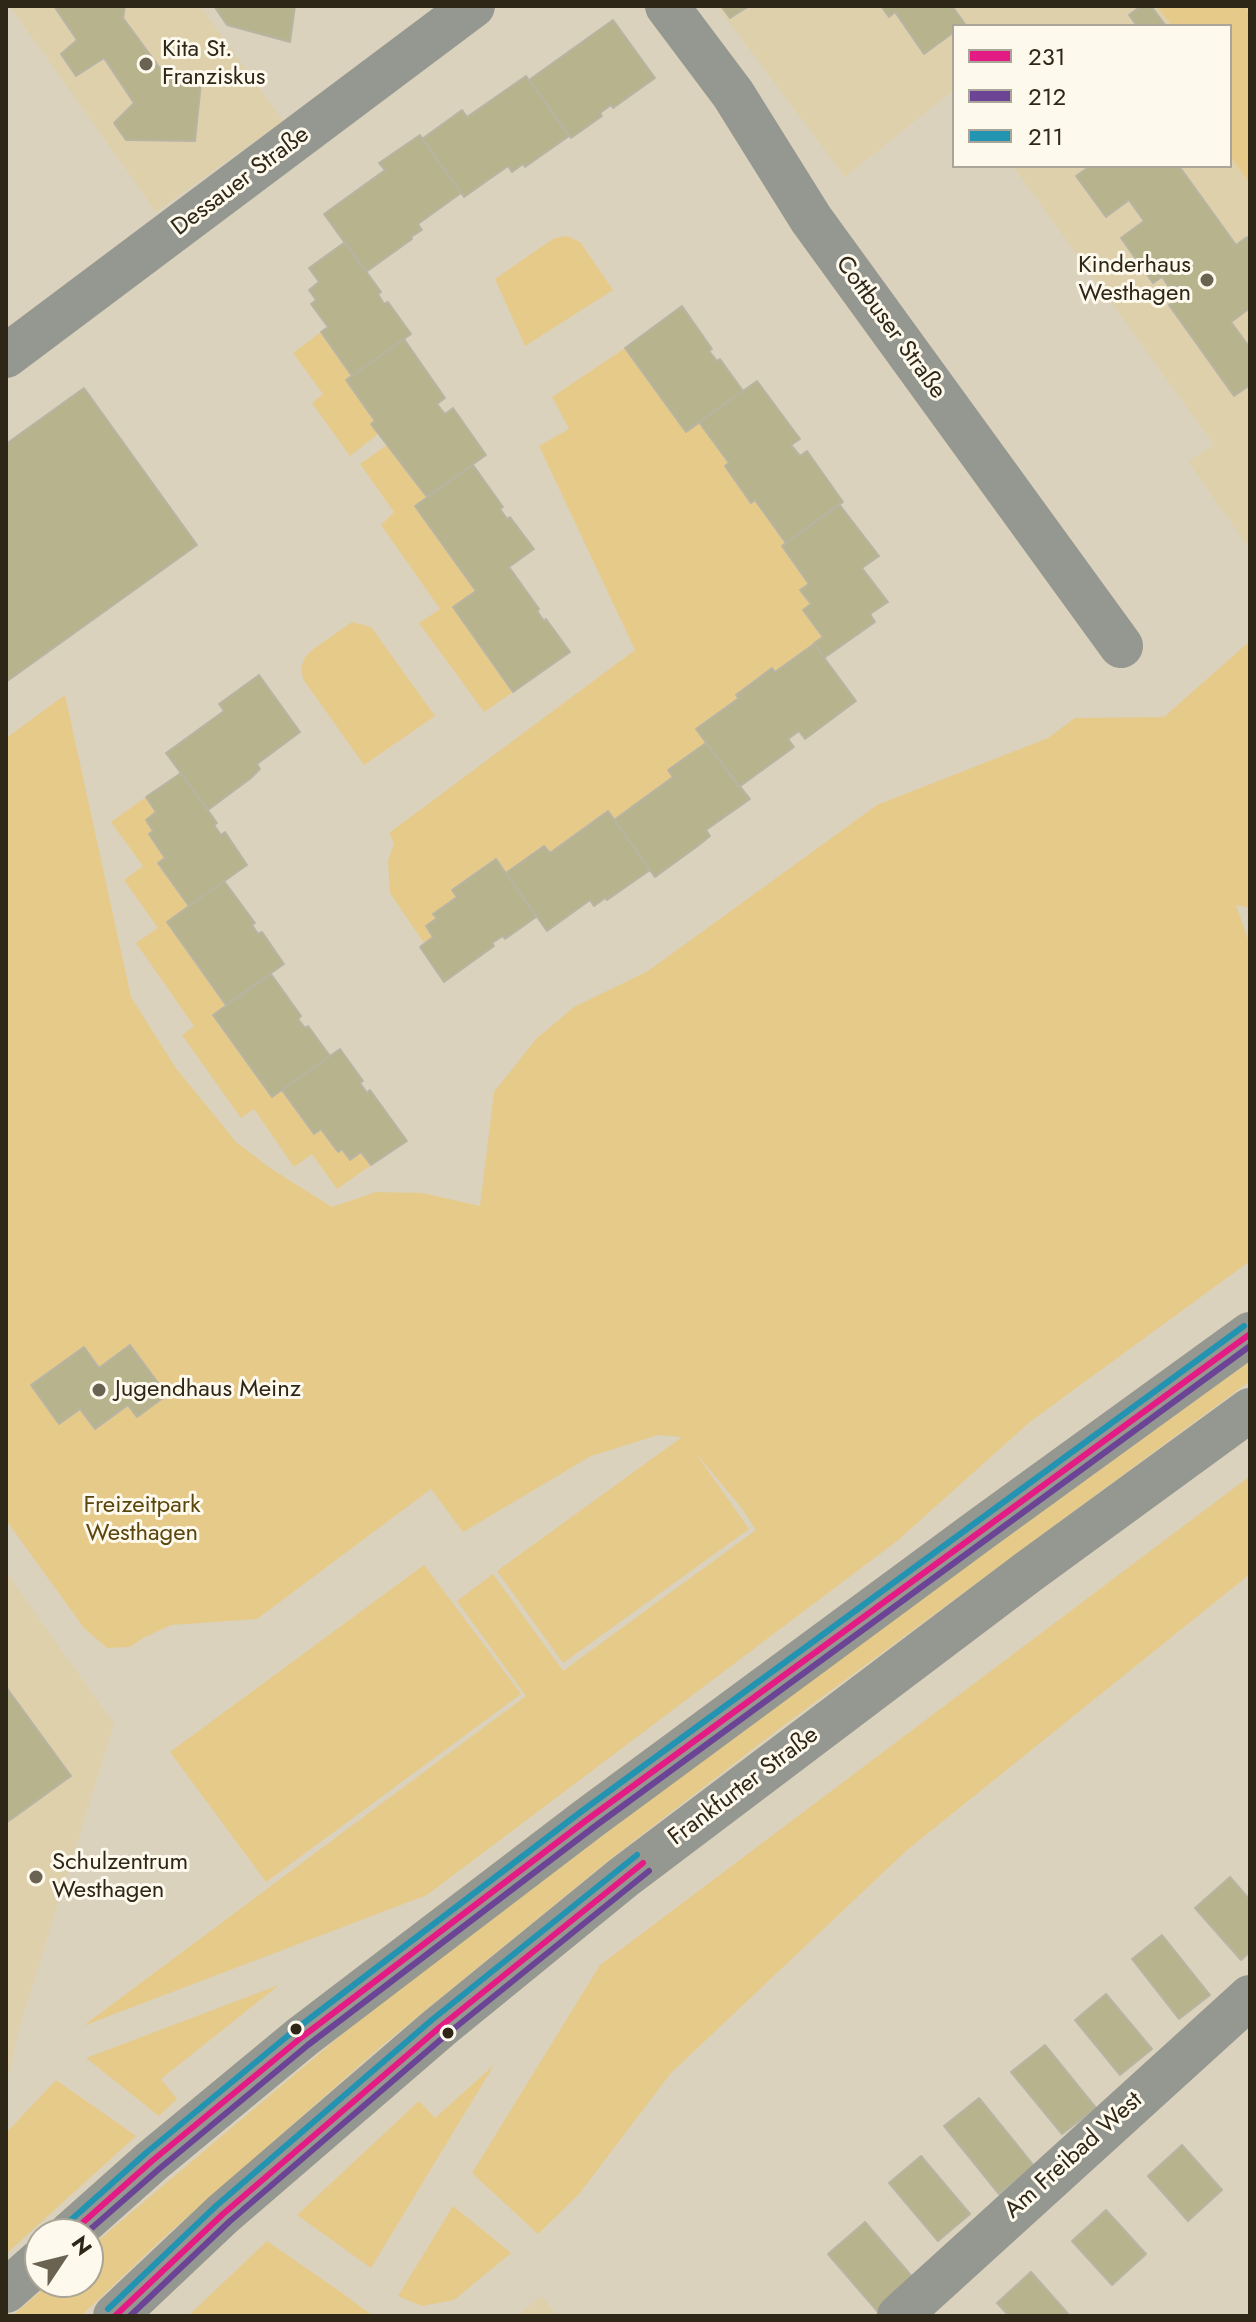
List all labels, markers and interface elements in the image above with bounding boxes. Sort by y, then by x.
legend [952,24,1232,168]
place label: Kita St. Franziskus [162,36,265,92]
text: 231 [1028,39,1066,74]
marker: Kita St. Franziskus [137,55,155,73]
text: 212 [1028,79,1066,114]
text: 211 [1028,119,1063,154]
street label: Dessauer Straße [167,121,315,243]
street label: Cottbuser Straße [829,251,951,405]
place label: Kinderhaus Westhagen [1078,252,1191,308]
marker: Kinderhaus Westhagen [1198,271,1216,289]
place label: Jugendhaus Meinz [115,1376,301,1404]
marker: Jugendhaus Meinz [90,1381,108,1399]
park label: Freizeitpark Westhagen [83,1492,201,1548]
street label: Frankfurter Straße [663,1721,825,1853]
place label: Schulzentrum Westhagen [52,1849,188,1905]
marker: Schulzentrum Westhagen [27,1868,45,1886]
unlabelled marker [288,2021,304,2037]
unlabelled marker [440,2025,456,2041]
street label: Am Freibad West [999,2087,1149,2225]
north arrow [24,2218,104,2298]
text: N [64,2229,100,2262]

